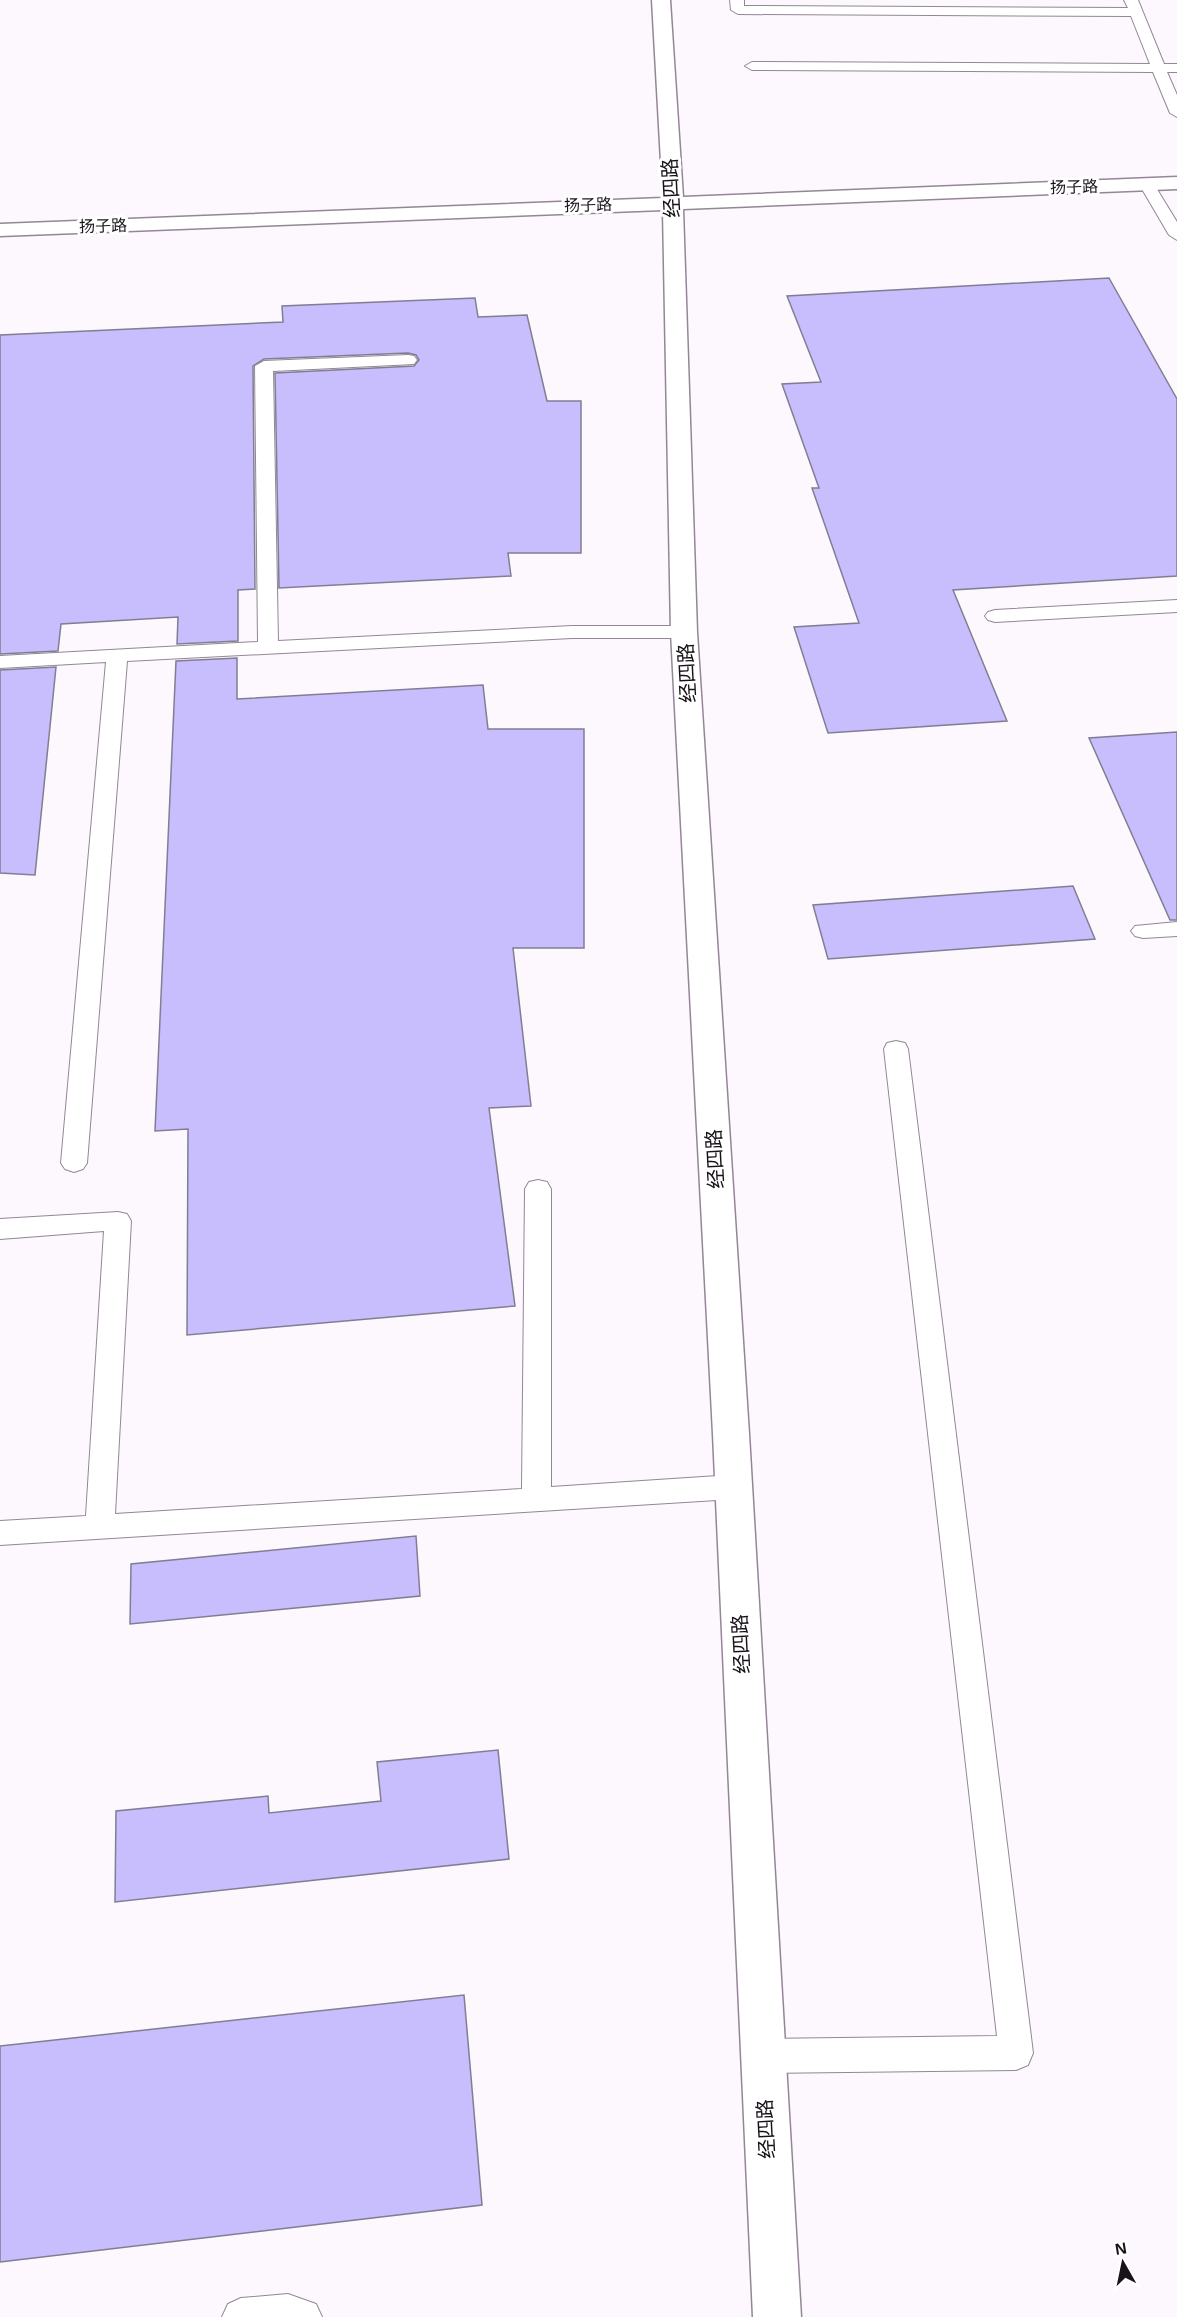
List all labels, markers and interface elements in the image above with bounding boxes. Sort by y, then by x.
street label: 经四路 [658,157,684,219]
street label: 扬子路 [1050,178,1098,196]
street label: 扬子路 [564,196,612,214]
street label: 扬子路 [79,217,127,235]
street label: 经四路 [674,642,700,704]
street label: 经四路 [702,1128,728,1190]
street label: 经四路 [728,1613,754,1675]
street label: 经四路 [753,2098,779,2160]
north arrow [1093,2233,1153,2293]
text: N [1114,2239,1128,2258]

